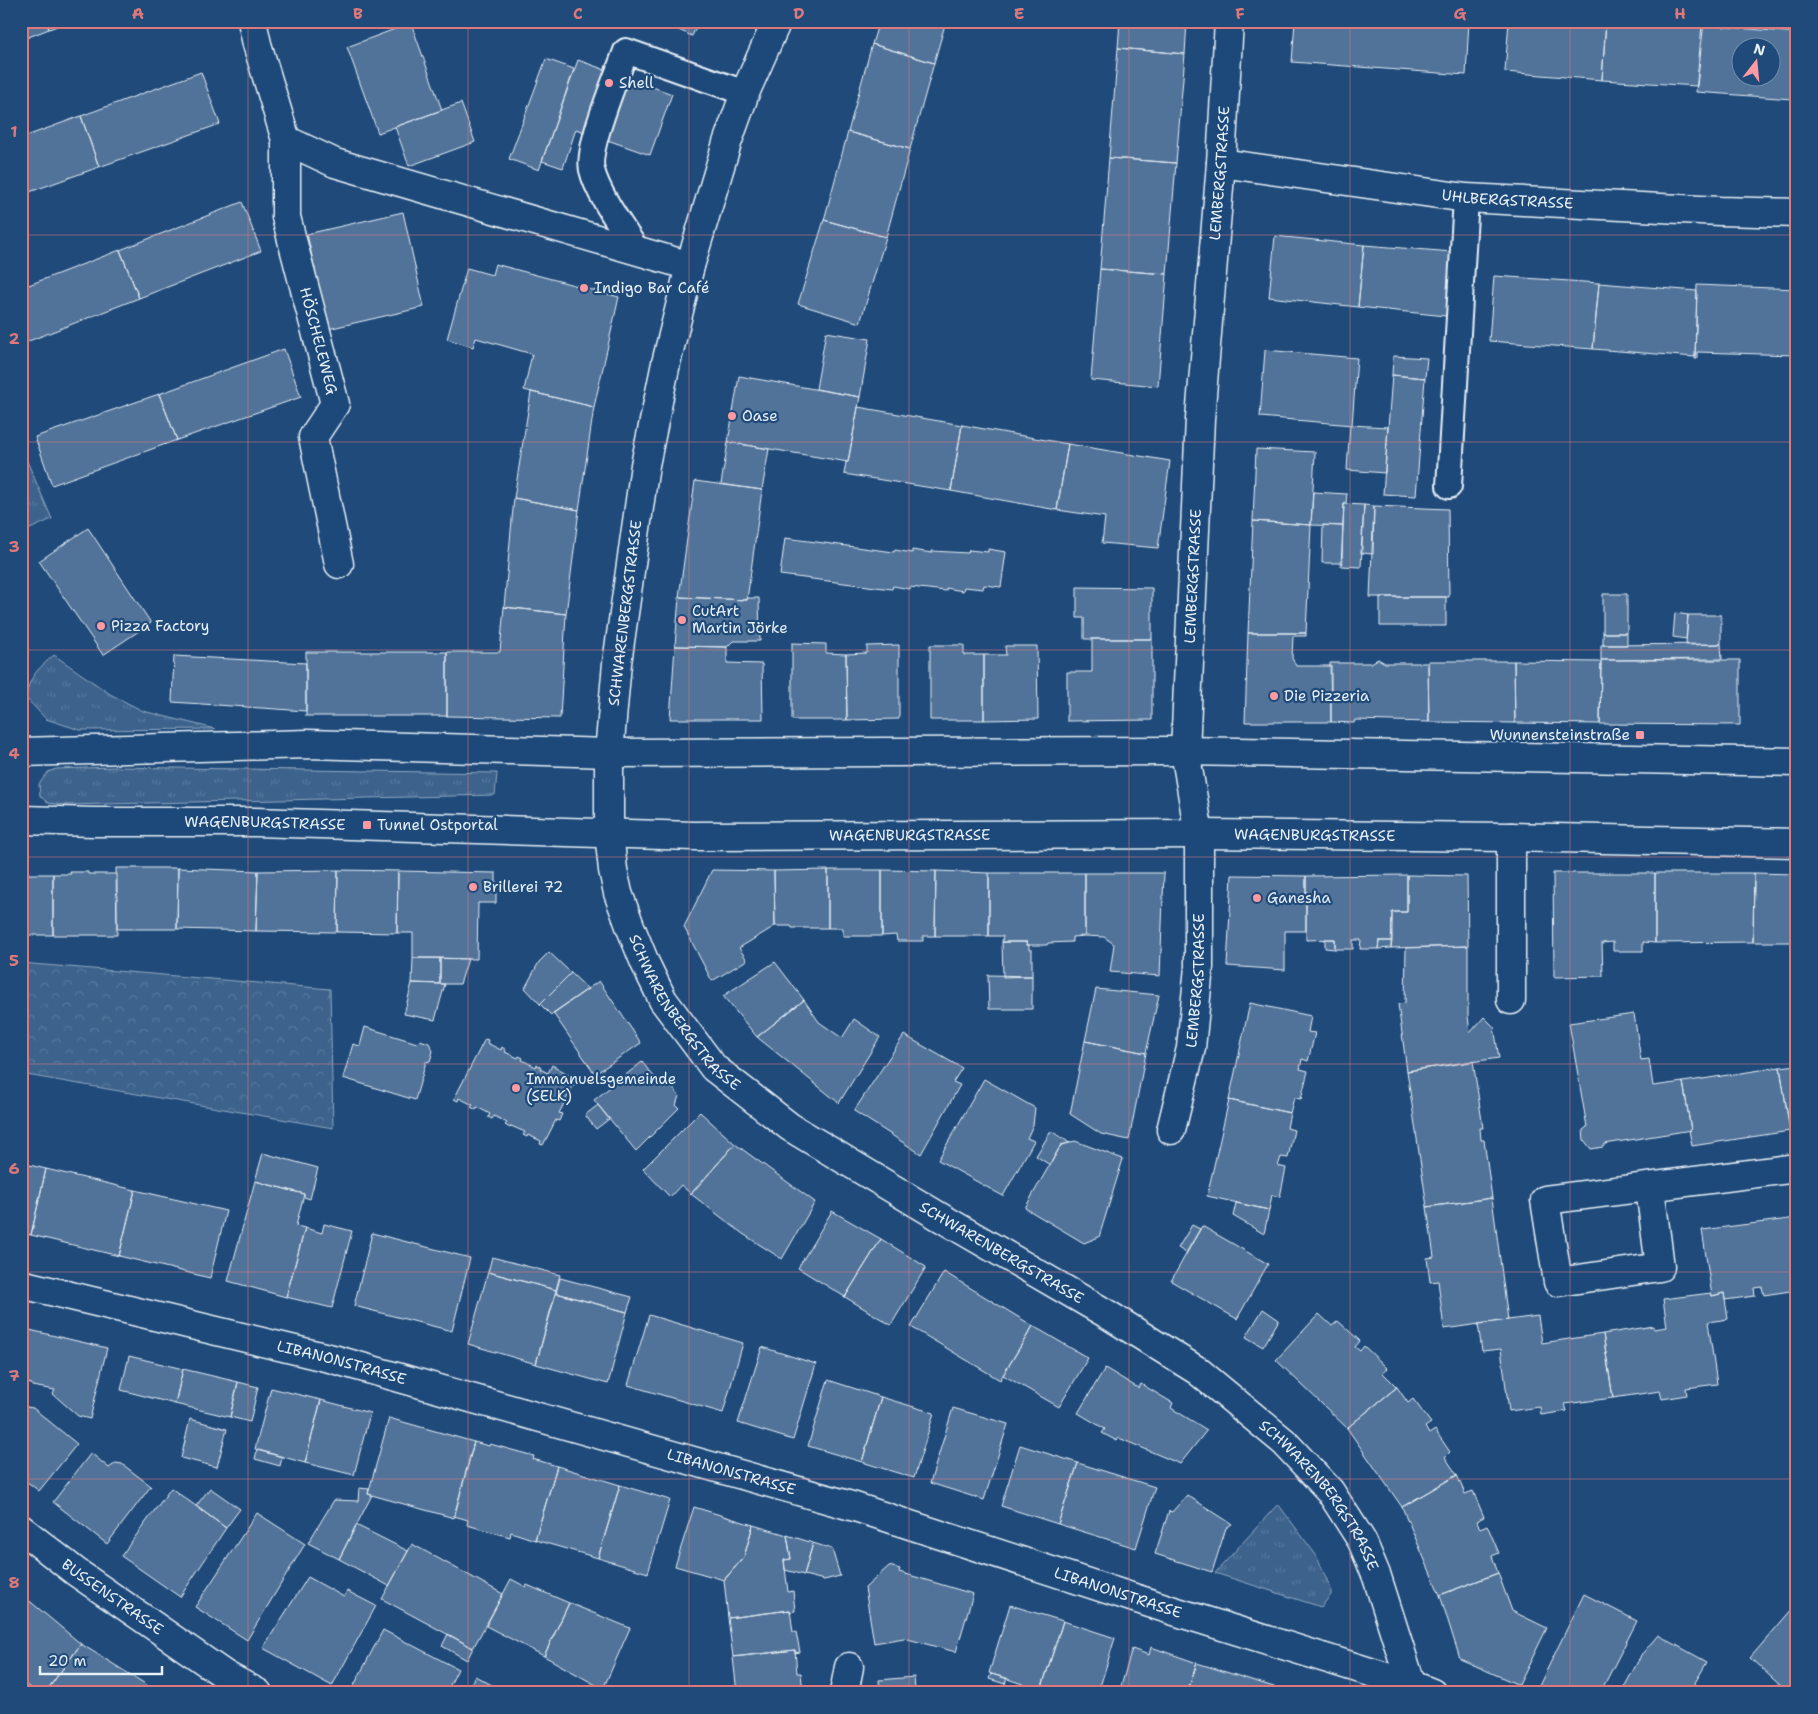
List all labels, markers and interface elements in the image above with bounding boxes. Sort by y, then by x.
text: A [132,3,144,24]
text: B [353,3,363,24]
text: C [573,3,583,24]
text: D [793,3,805,24]
text: E [1014,3,1024,24]
text: F [1235,3,1245,24]
text: G [1454,3,1467,24]
text: H [1674,3,1686,24]
north arrow [1730,38,1780,88]
text: N [1752,39,1767,60]
place label: Shell [619,73,654,93]
marker: Shell [603,77,615,89]
street label: LEMBERGSTRASSE [1205,105,1234,241]
text: 1 [10,121,18,142]
street label: UHLBERGSTRASSE [1440,185,1574,213]
place label: Indigo Bar Café [594,278,709,298]
marker: Indigo Bar Café [578,282,590,294]
street label: HÖSCHELEWEG [295,285,342,397]
text: 2 [8,328,20,349]
place label: Oase [742,406,778,426]
marker: Oase [726,410,738,422]
street label: LEMBERGSTRASSE [1180,508,1206,644]
street label: SCHWARENBERGSTRASSE [604,519,646,707]
text: 3 [8,536,20,557]
place label: CutArt Martin Jörke [692,601,788,638]
marker: CutArt Martin Jörke [676,614,688,626]
place label: Pizza Factory [111,616,209,636]
marker: Pizza Factory [95,620,107,632]
place label: Die Pizzeria [1284,686,1370,706]
marker: Die Pizzeria [1268,690,1280,702]
place label: Wunnensteinstraße [1490,725,1630,745]
marker: Wunnensteinstraße [1634,729,1646,741]
text: 4 [8,743,20,764]
street label: WAGENBURGSTRASSE [184,812,346,835]
place label: Tunnel Ostportal [377,815,498,835]
marker: Tunnel Ostportal [361,819,373,831]
street label: WAGENBURGSTRASSE [1234,824,1395,846]
street label: WAGENBURGSTRASSE [829,825,990,845]
place label: Brillerei 72 [483,877,563,897]
marker: Brillerei 72 [467,881,479,893]
place label: Ganesha [1267,888,1331,908]
marker: Ganesha [1251,892,1263,904]
street label: LEMBERGSTRASSE [1181,913,1209,1049]
street label: SCHWARENBERGSTRASSE [624,931,745,1095]
text: 5 [9,950,19,971]
place label: Immanuelsgemeinde (SELK) [526,1069,676,1106]
marker: Immanuelsgemeinde (SELK) [510,1082,522,1094]
text: 6 [8,1158,20,1179]
street label: SCHWARENBERGSTRASSE [916,1197,1087,1308]
street label: LIBANONSTRASSE [275,1336,409,1389]
text: 7 [8,1365,20,1386]
street label: SCHWARENBERGSTRASSE [1255,1416,1383,1574]
street label: LIBANONSTRASSE [665,1444,798,1500]
street label: BUSSENSTRASSE [57,1554,167,1639]
street label: LIBANONSTRASSE [1051,1563,1184,1623]
text: 8 [8,1572,20,1593]
scale bar [40,1644,162,1676]
text: 20 m [48,1651,87,1671]

